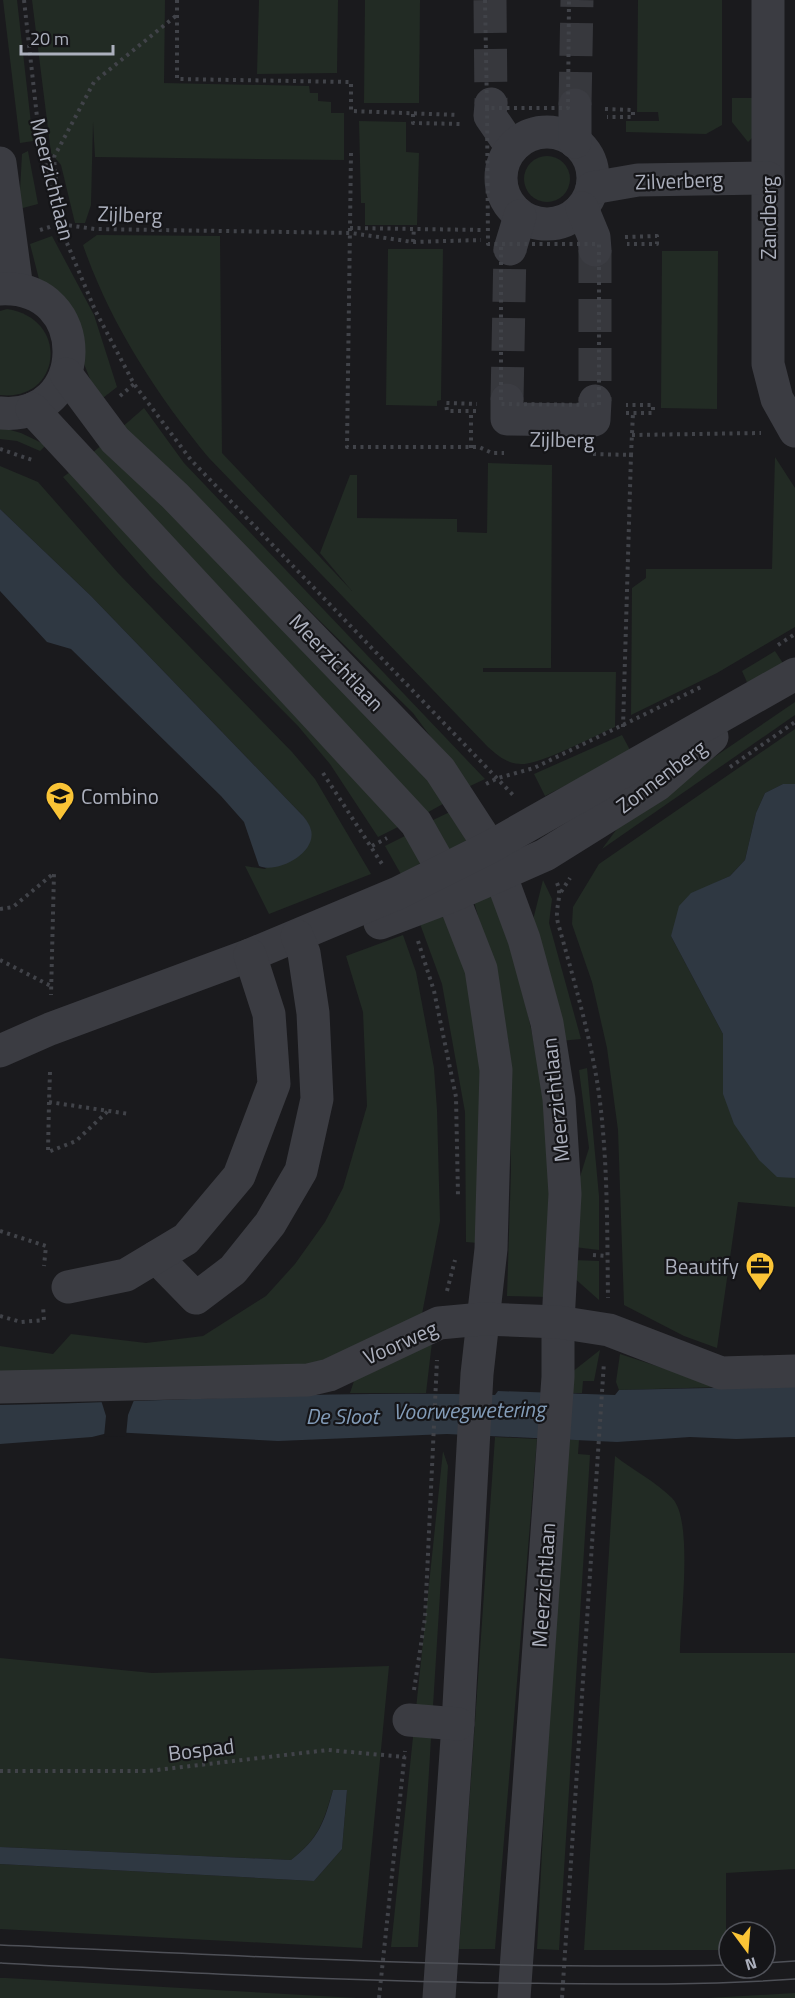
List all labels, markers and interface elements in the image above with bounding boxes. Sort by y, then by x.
scale bar [21,18,112,56]
text: 20 m [30,25,69,52]
street label: Meerzichtlaan [22,114,84,244]
street label: Zilverberg [634,162,724,198]
street label: Zandberg [752,176,784,260]
street label: Zijlberg [97,197,163,231]
street label: Zijlberg [529,422,595,456]
street label: Meerzichtlaan [282,606,392,718]
street label: Zonnenberg [609,731,713,821]
school or university icon: Combino [44,780,76,822]
place label: Combino [81,780,159,812]
street label: Meerzichtlaan [533,1036,577,1164]
place label: Beautify [665,1250,739,1282]
office icon: Beautify [744,1250,776,1292]
street label: Voorweg [358,1311,442,1373]
water label: Voorwegwetering [393,1392,548,1428]
water label: De Sloot [306,1399,381,1433]
street label: Meerzichtlaan [523,1521,563,1649]
street label: Bospad [166,1729,236,1769]
north arrow [717,1920,777,1980]
text: N [742,1951,760,1977]

